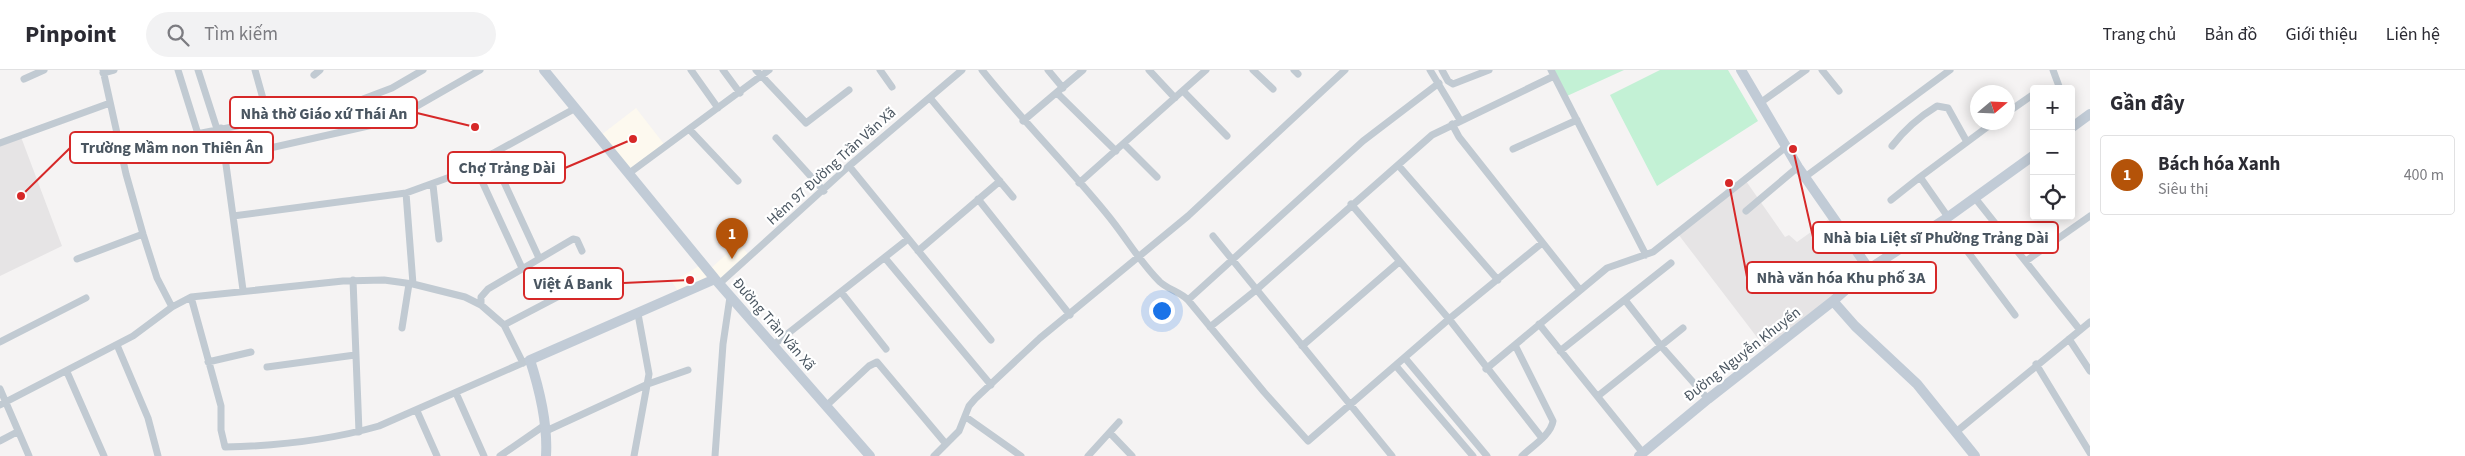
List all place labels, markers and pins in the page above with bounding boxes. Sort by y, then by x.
callout: Nhà thờ Giáo xứ Thái An [230,97,417,128]
callout: Trường Mầm non Thiên Ân [70,132,273,163]
callout: Chợ Trảng Dài [448,152,565,183]
pin: 1 [716,218,748,259]
callout: Nhà bia Liệt sĩ Phường Trảng Dài [1813,222,2058,253]
callout: Nhà văn hóa Khu phố 3A [1747,262,1936,293]
callout: Việt Á Bank [524,268,623,299]

